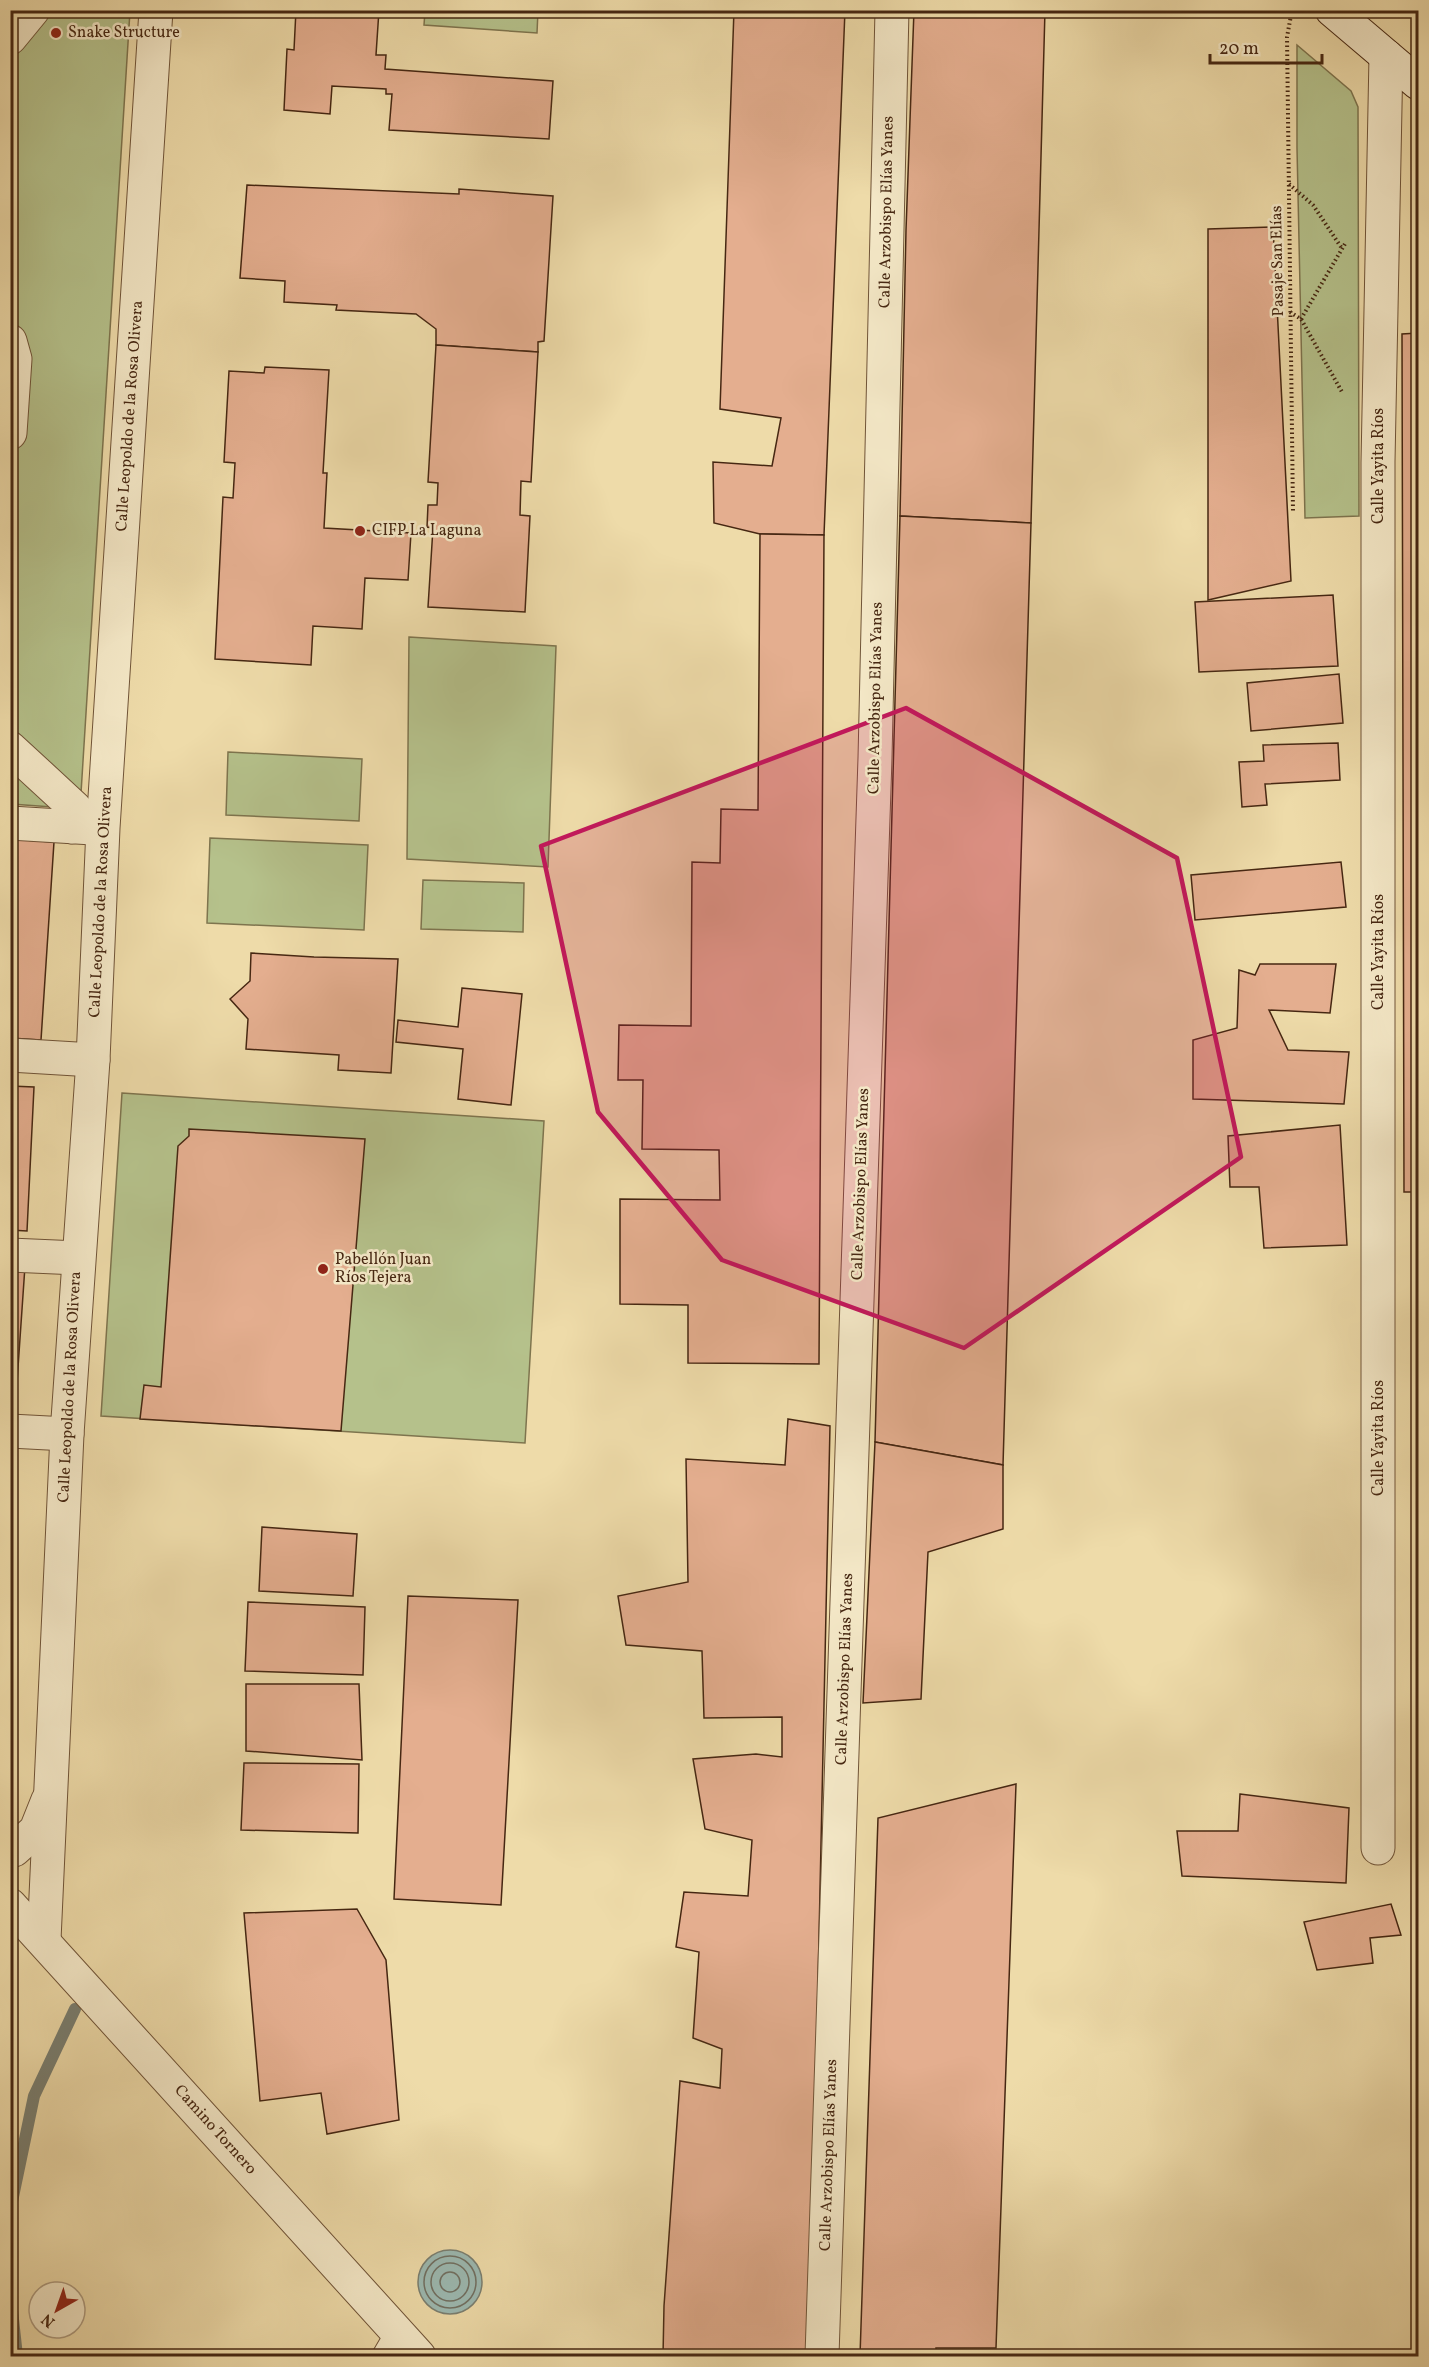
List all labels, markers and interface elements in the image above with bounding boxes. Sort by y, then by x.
place label: Snake Structure [68,22,180,44]
marker: Snake Structure [49,26,63,40]
scale bar [1210,27,1322,65]
text: 20 m [1219,37,1259,62]
street label: Calle Arzobispo Elías Yanes [874,116,900,308]
street label: Pasaje San Elías [1266,205,1290,317]
street label: Calle Leopoldo de la Rosa Olivera [111,300,149,532]
street label: Calle Yayita Ríos [1368,408,1390,524]
place label: CIFP La Laguna [372,520,481,542]
marker: CIFP La Laguna [353,524,367,538]
street label: Calle Arzobispo Elías Yanes [863,602,889,794]
street label: Calle Leopoldo de la Rosa Olivera [84,786,118,1018]
street label: Calle Yayita Ríos [1368,894,1390,1010]
street label: Calle Arzobispo Elías Yanes [847,1087,875,1280]
place label: Pabellón Juan Ríos Tejera [335,1249,431,1289]
marker: Pabellón Juan Ríos Tejera [316,1262,330,1276]
street label: Calle Leopoldo de la Rosa Olivera [53,1271,87,1503]
street label: Calle Yayita Ríos [1368,1380,1390,1496]
street label: Calle Arzobispo Elías Yanes [831,1572,859,1765]
street label: Calle Arzobispo Elías Yanes [815,2058,843,2251]
street label: Camino Tornero [169,2080,261,2180]
north arrow [27,2280,87,2340]
text: N [37,2308,60,2332]

